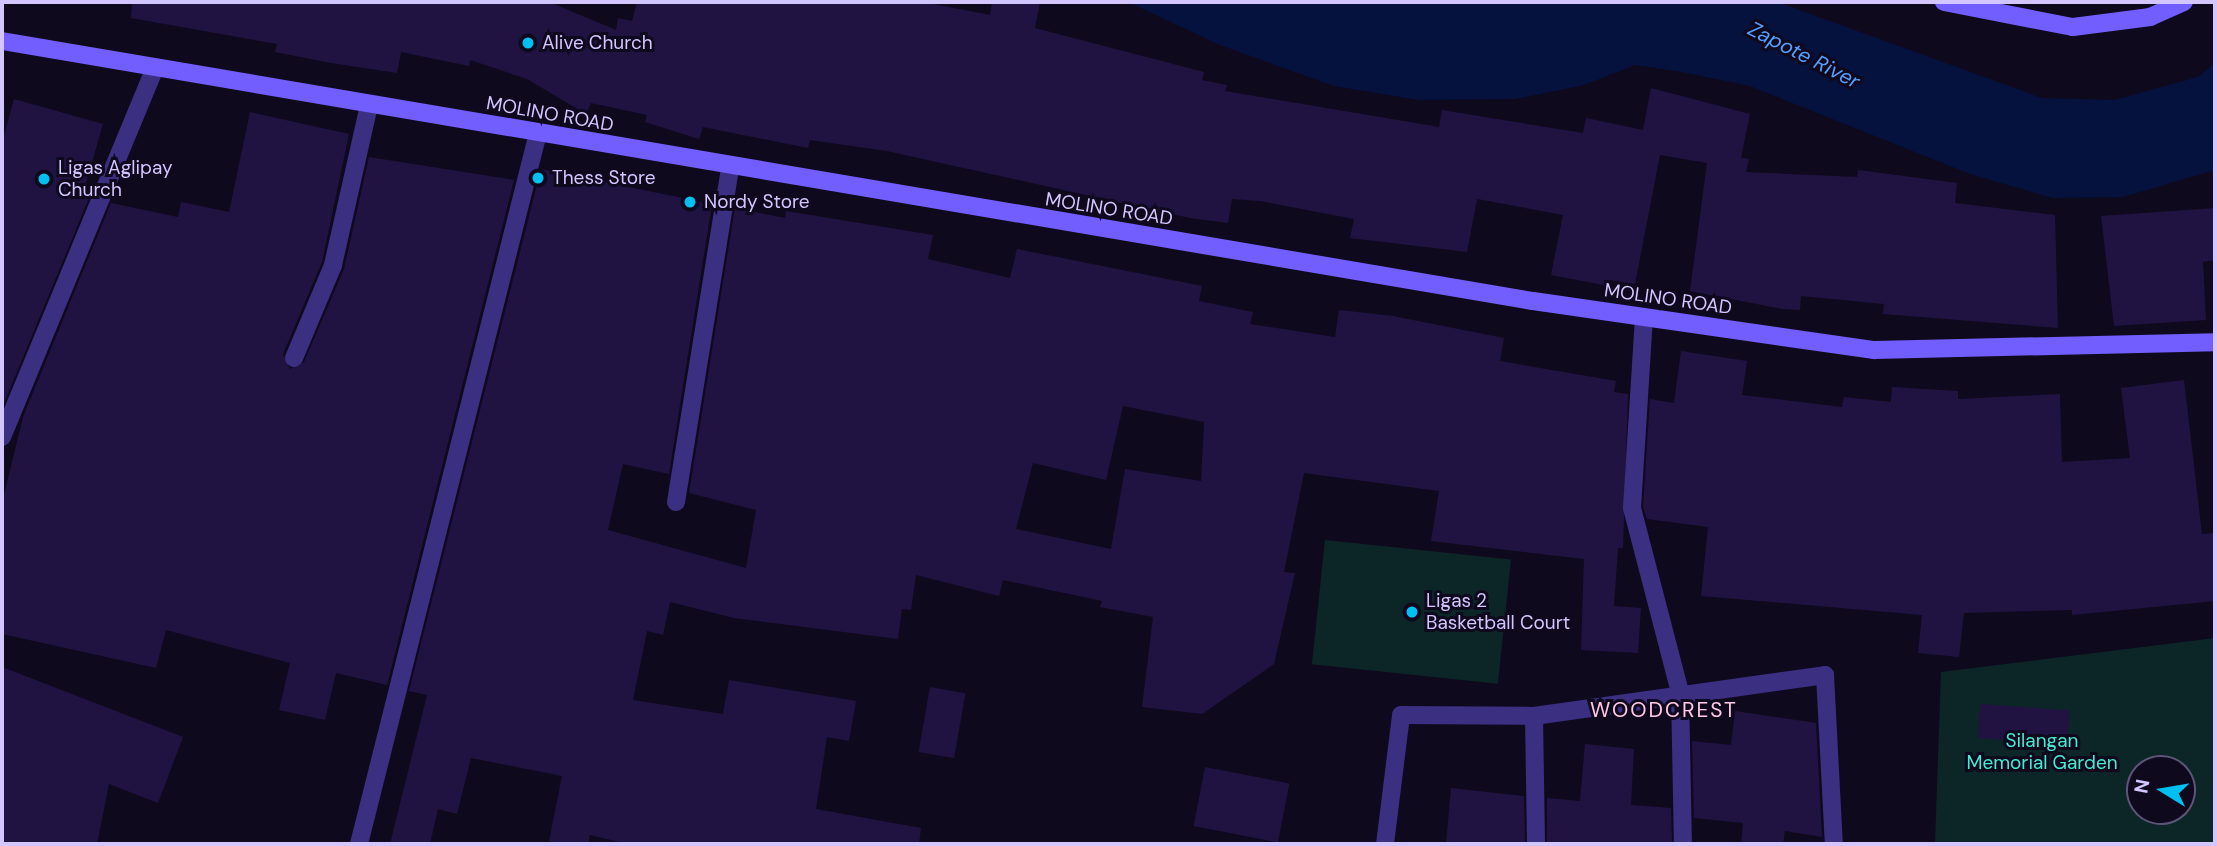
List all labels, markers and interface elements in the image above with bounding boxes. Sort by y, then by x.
water label: Zapote River [1744,16,1864,94]
place label: Alive Church [542,32,653,54]
marker: Alive Church [520,35,536,51]
street label: MOLINO ROAD [485,92,615,136]
place label: Ligas Aglipay Church [58,157,173,201]
place label: Thess Store [552,167,655,189]
marker: Thess Store [530,170,546,186]
marker: Ligas Aglipay Church [36,171,52,187]
street label: MOLINO ROAD [1044,188,1174,230]
place label: Nordy Store [704,191,810,213]
marker: Nordy Store [682,194,698,210]
street label: MOLINO ROAD [1603,279,1733,319]
place label: Ligas 2 Basketball Court [1426,590,1570,634]
marker: Ligas 2 Basketball Court [1404,604,1420,620]
district label: WOODCREST [1591,697,1737,723]
park label: Silangan Memorial Garden [1966,730,2118,774]
north arrow [2126,755,2196,825]
text: N [2128,777,2155,795]

